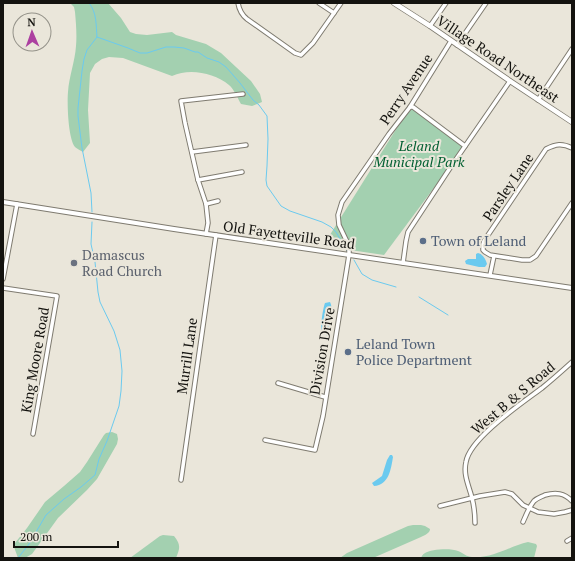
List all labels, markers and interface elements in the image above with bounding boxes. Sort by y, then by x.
street label: Village Road Northeast [433,10,564,107]
north arrow [12,12,52,52]
text: N [27,15,37,29]
street label: Perry Avenue [375,49,436,128]
park label: Leland Municipal Park [372,136,465,171]
street label: Parsley Lane [478,149,537,225]
street label: Old Fayetteville Road [222,216,356,253]
place label: Town of Leland [431,231,527,250]
marker: Town of Leland [418,236,428,246]
place label: Damascus Road Church [82,245,162,280]
marker: Damascus Road Church [69,258,79,268]
street label: King Moore Road [16,305,53,414]
street label: Division Drive [304,306,339,396]
street label: Murrill Lane [172,316,201,395]
place label: Leland Town Police Department [356,334,473,369]
marker: Leland Town Police Department [343,347,353,357]
street label: West B & S Road [467,357,559,438]
scale bar [14,523,118,549]
text: 200 m [20,529,53,544]

